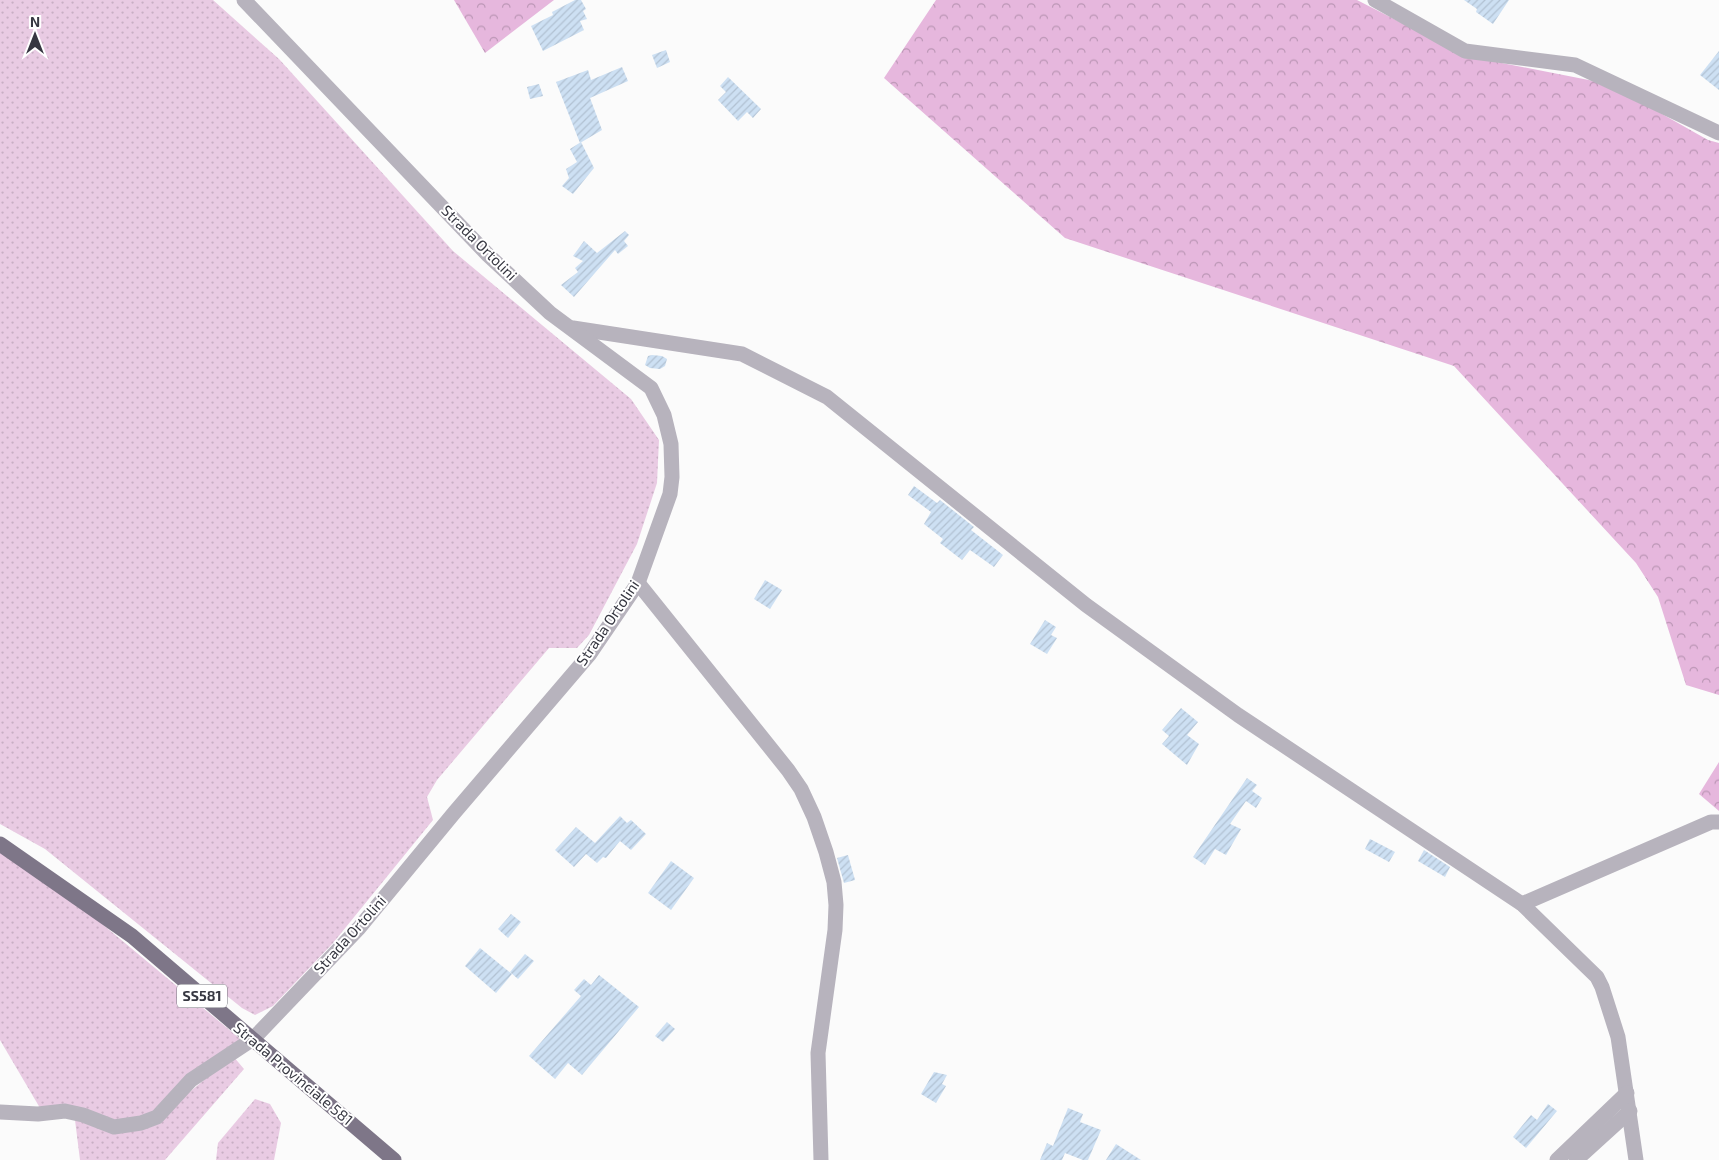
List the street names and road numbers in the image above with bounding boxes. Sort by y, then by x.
street label: Strada Ortolini [438,201,521,284]
street label: Strada Ortolini [572,576,642,669]
street label: Strada Ortolini [309,891,389,977]
road number: SS581 [177,984,227,1008]
street label: Strada Provinciale 581 [230,1018,357,1128]

